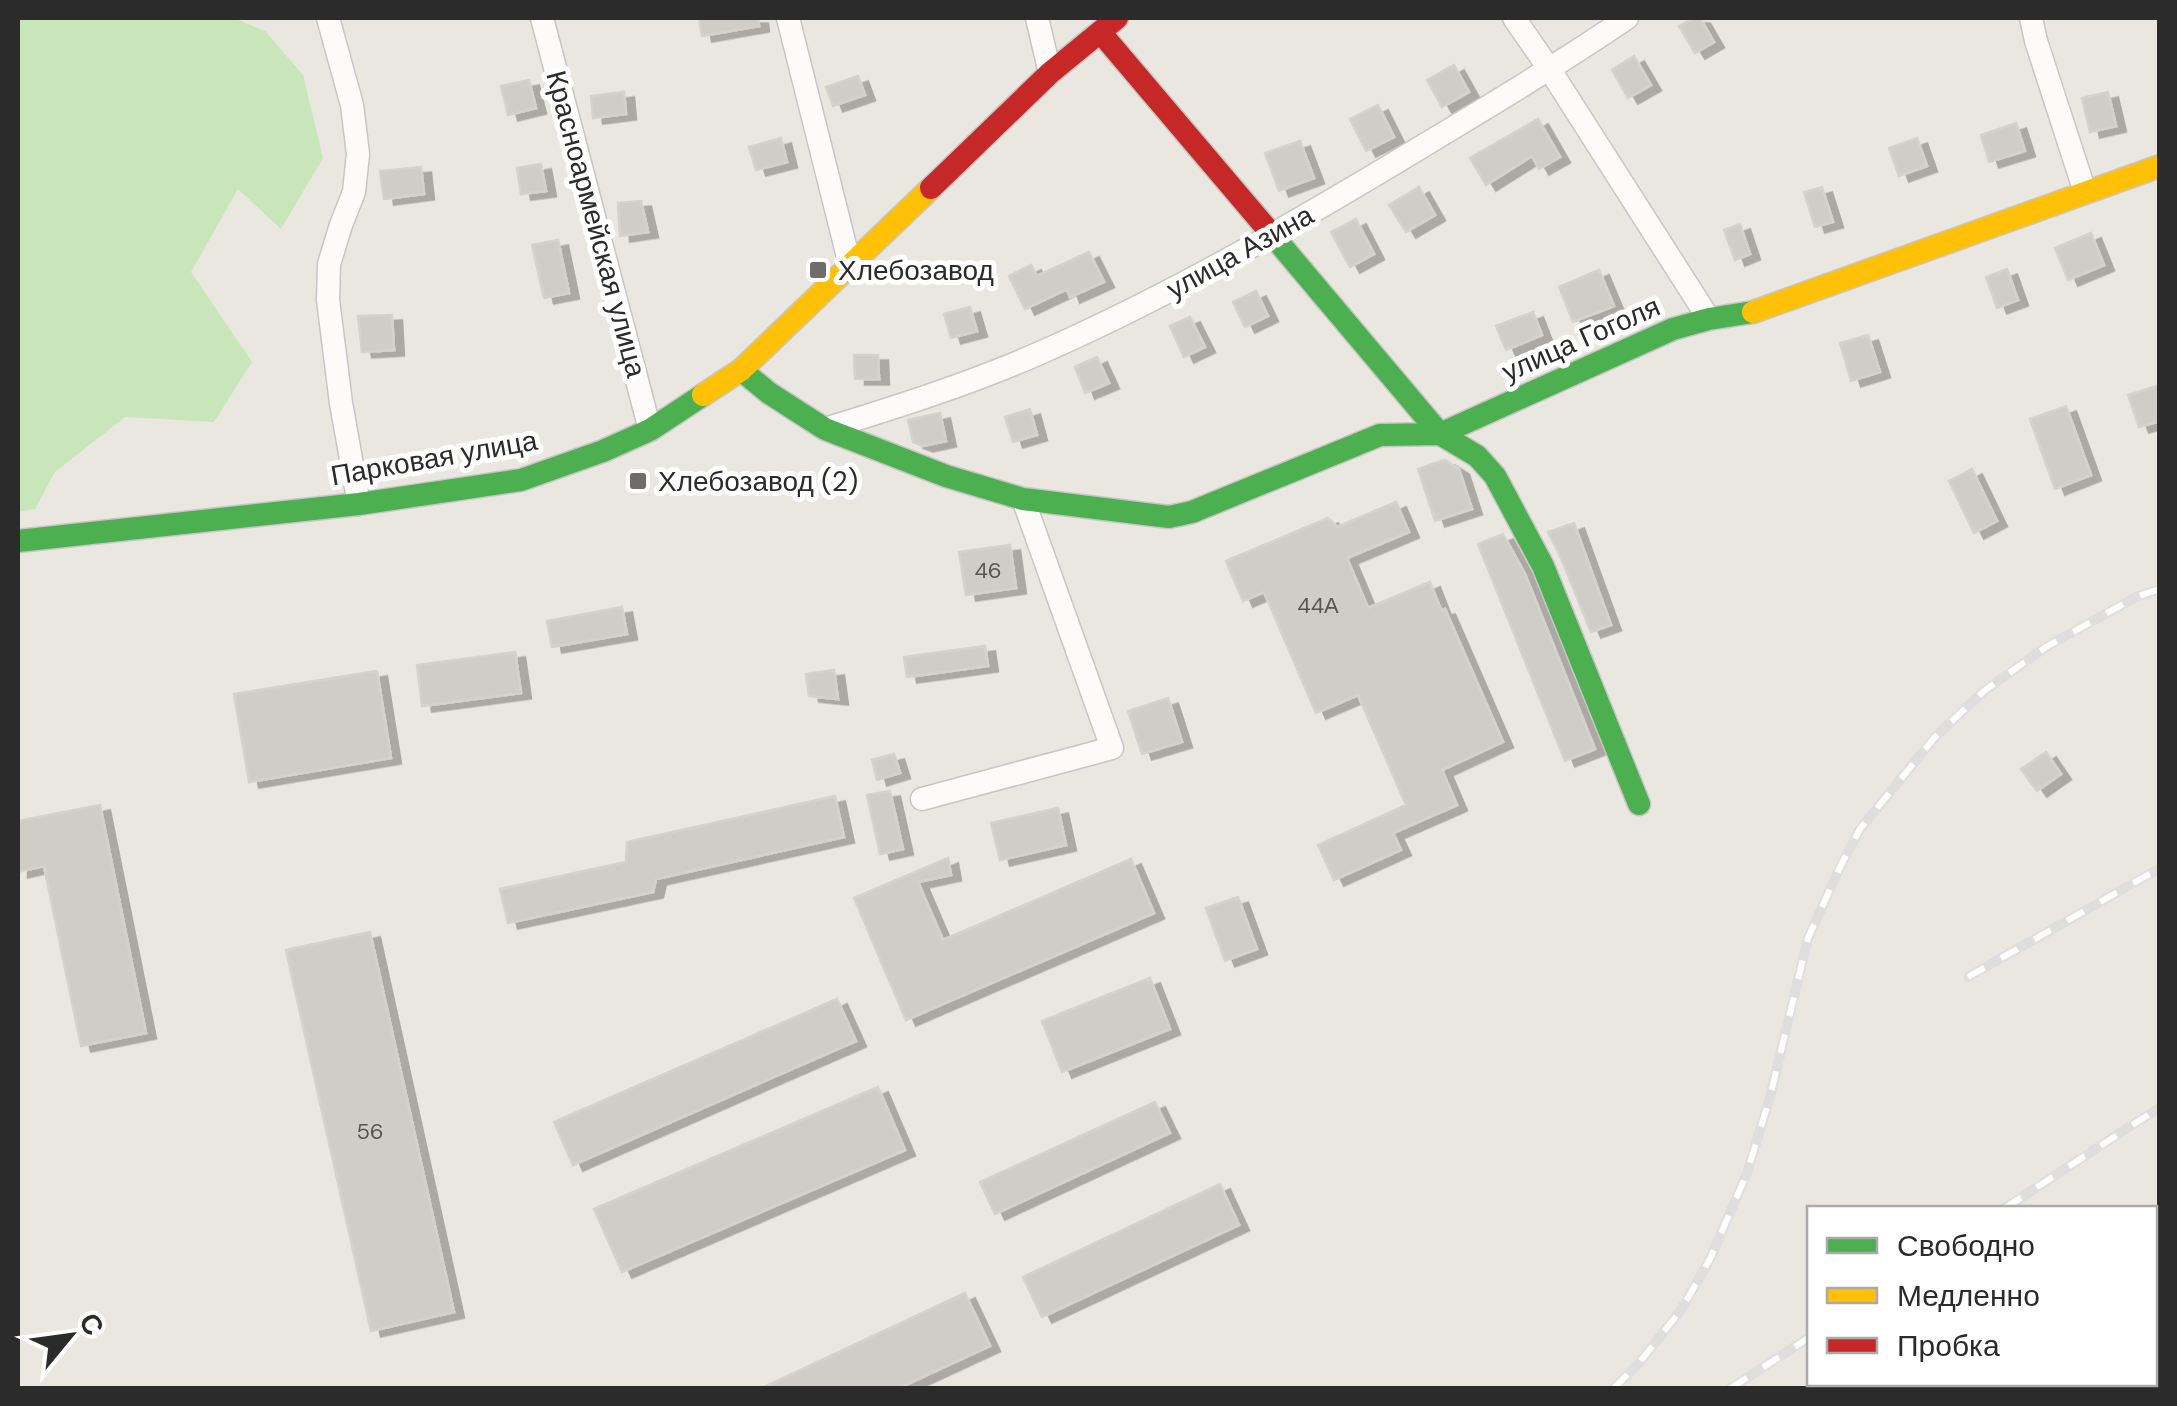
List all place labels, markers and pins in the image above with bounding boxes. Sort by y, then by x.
place label: Хлебозавод [838,252,994,289]
marker: Хлебозавод [807,259,829,281]
place label: Хлебозавод (2) [658,463,858,500]
marker: Хлебозавод (2) [627,470,649,492]

